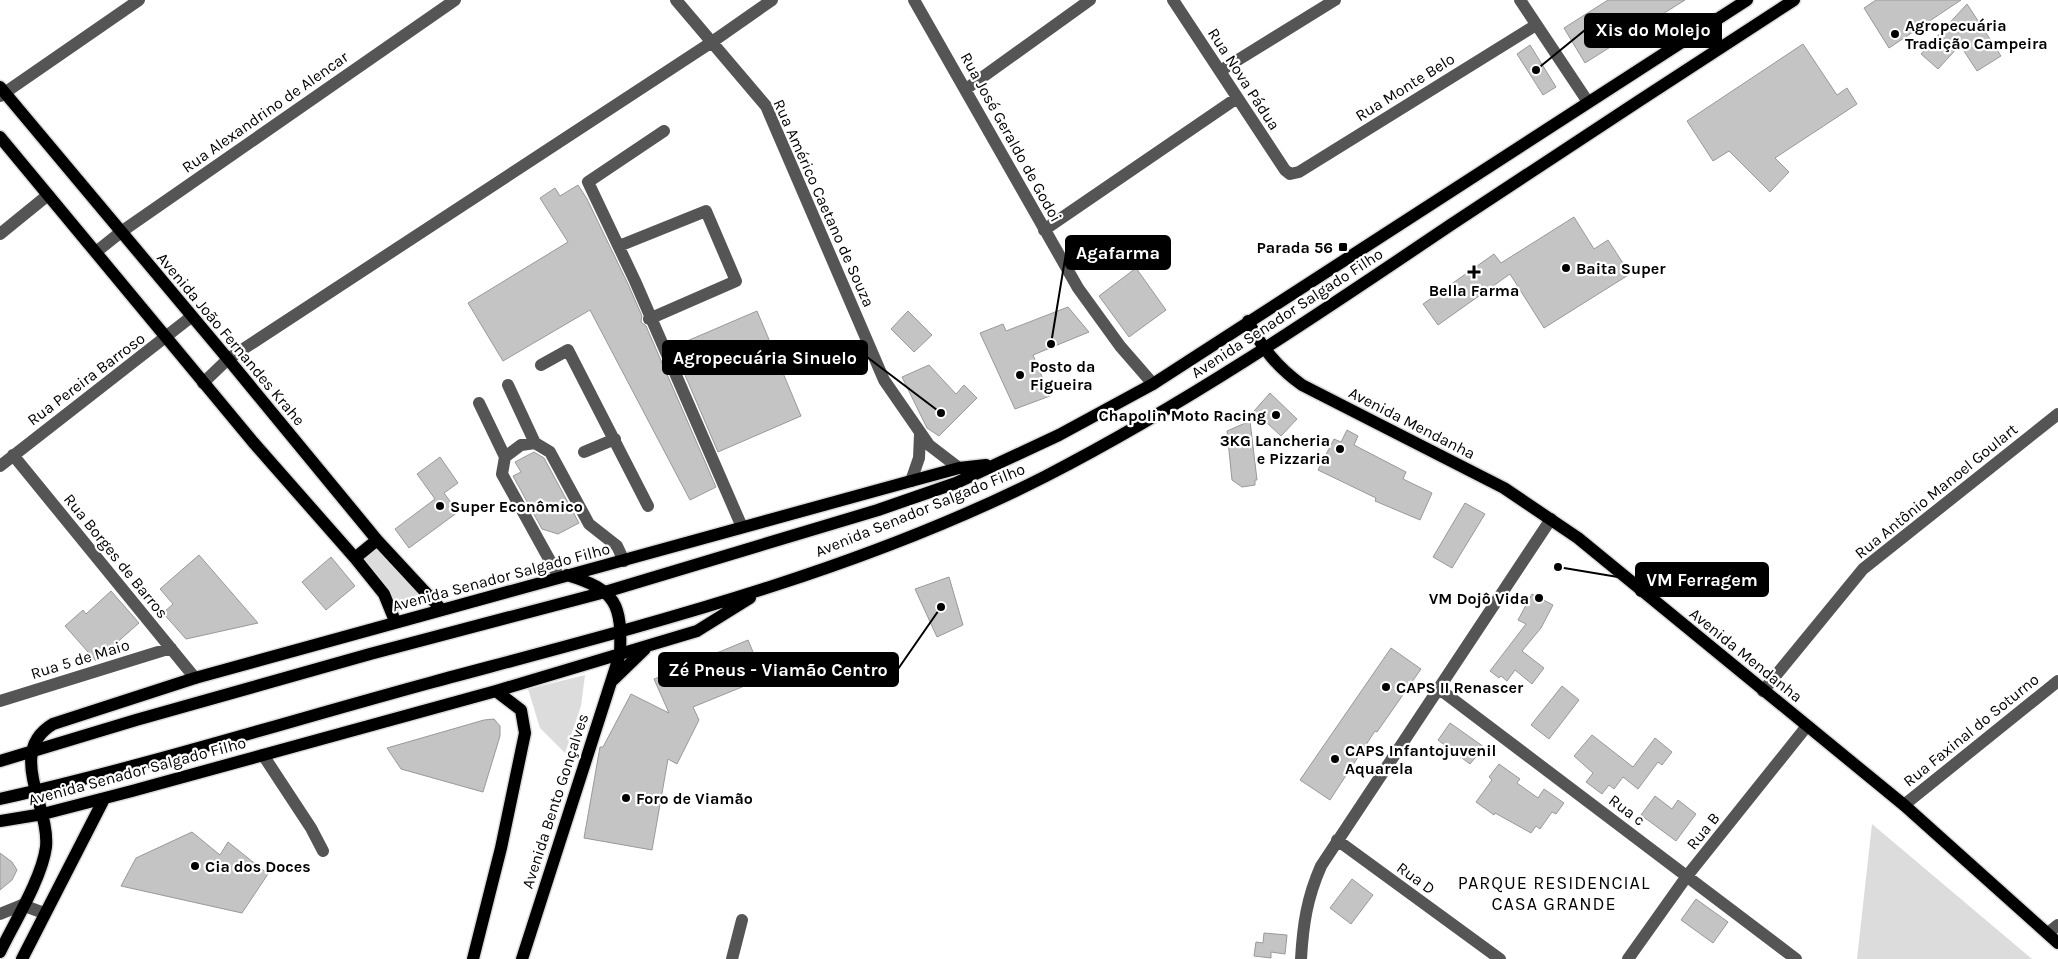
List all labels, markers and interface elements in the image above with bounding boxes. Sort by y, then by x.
callout: Xis do Molejo [1585,14,1721,47]
place label: Agropecuária Tradição Campeira [1905,16,2048,53]
text: Xis do Molejo [1595,19,1711,41]
street label: Rua Nova Pádua [1204,24,1284,134]
marker: Agropecuária Tradição Campeira [1889,28,1901,40]
street label: Rua Alexandrino de Alencar [178,47,352,177]
street label: Rua José Geraldo de Godoi [956,49,1066,225]
street label: Rua Monte Belo [1352,49,1458,125]
street label: Rua Américo Caetano de Souza [769,96,879,310]
callout: Agafarma [1066,236,1170,269]
place label: Parada 56 [1256,238,1333,257]
marker: Parada 56 [1337,241,1349,253]
text: Agafarma [1076,242,1160,264]
street label: Avenida Senador Salgado Filho [1188,244,1386,382]
street label: Avenida João Fernandes Krahe [153,249,309,429]
place label: Baita Super [1576,259,1666,278]
marker: Baita Super [1560,262,1572,274]
marker: Bella Farma [1468,266,1480,278]
place label: Bella Farma [1429,281,1519,300]
street label: Rua Pereira Barroso [23,329,149,429]
callout: Agropecuária Sinuelo [663,341,867,374]
text: Agropecuária Sinuelo [673,347,857,369]
place label: Posto da Figueira [1030,357,1095,394]
marker: Posto da Figueira [1014,369,1026,381]
street label: Avenida Mendanha [1346,383,1478,463]
place label: Chapolin Moto Racing [1098,406,1266,425]
marker: Chapolin Moto Racing [1270,409,1282,421]
street label: Rua Antônio Manoel Goulart [1851,420,2021,562]
place label: 3KG Lancheria e Pizzaria [1220,431,1330,468]
marker: 3KG Lancheria e Pizzaria [1334,443,1346,455]
street label: Avenida Senador Salgado Filho [812,459,1028,561]
street label: Rua Borges de Barros [60,490,172,622]
place label: Super Econômico [450,497,583,516]
marker: Super Econômico [434,500,446,512]
street label: Avenida Senador Salgado Filho [390,539,612,615]
callout: VM Ferragem [1636,563,1768,596]
text: VM Ferragem [1646,569,1758,591]
place label: VM Dojô Vida [1429,589,1529,608]
marker: VM Dojô Vida [1533,592,1545,604]
street label: Avenida Mendanha [1686,604,1806,706]
street label: Rua 5 de Maio [28,635,132,683]
callout: Zé Pneus - Viamão Centro [659,653,898,686]
text: Zé Pneus - Viamão Centro [668,659,888,681]
street label: Rua Faxinal do Soturno [1899,669,2043,791]
place label: CAPS II Renascer [1396,678,1524,697]
marker: CAPS II Renascer [1380,681,1392,693]
street label: Avenida Bento Gonçalves [518,711,592,891]
street label: Avenida Senador Salgado Filho [26,733,248,809]
place label: CAPS Infantojuvenil Aquarela [1345,741,1496,778]
marker: CAPS Infantojuvenil Aquarela [1329,753,1341,765]
place label: Foro de Viamão [636,789,753,808]
street label: Rua c [1605,790,1649,830]
marker: Foro de Viamão [620,792,632,804]
street label: Rua B [1682,809,1724,853]
place label: Cia dos Doces [205,857,311,876]
street label: Rua D [1393,858,1439,898]
marker: Cia dos Doces [189,860,201,872]
district label: PARQUE RESIDENCIAL CASA GRANDE [1458,872,1650,915]

